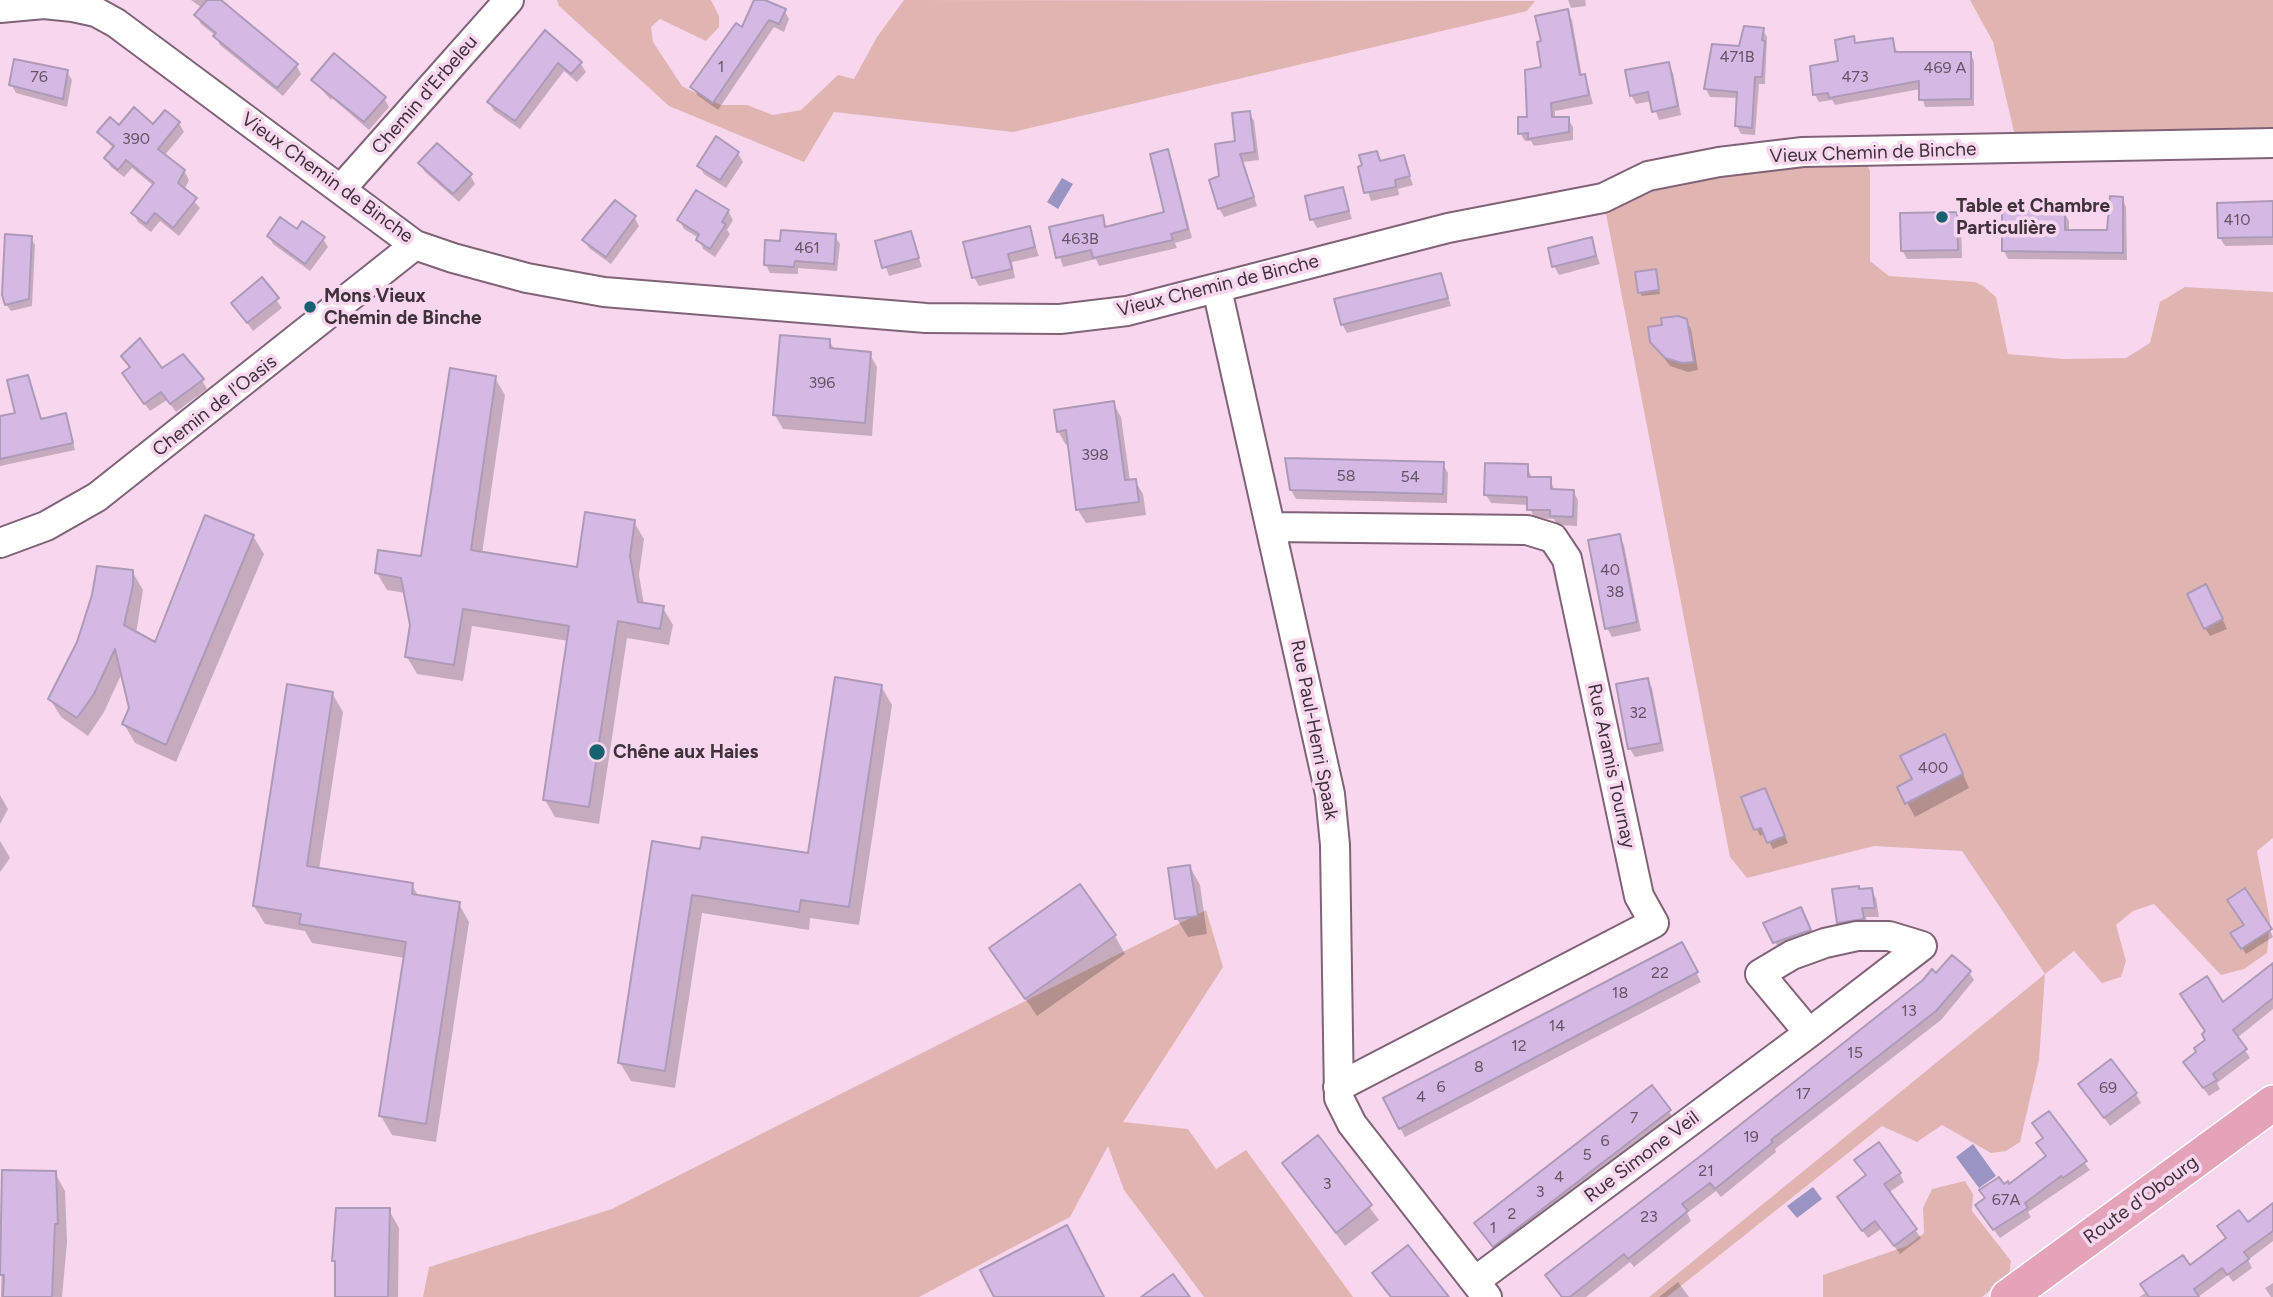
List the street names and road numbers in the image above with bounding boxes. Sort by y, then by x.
street label: Chemin d'Erbeleu [367,31,483,159]
street label: Vieux Chemin de Binche [237,108,417,248]
street label: Vieux Chemin de Binche [1769,138,1977,168]
street label: Vieux Chemin de Binche [1115,250,1321,322]
street label: Chemin de l'Oasis [148,350,282,462]
street label: Rue Paul-Henri Spaak [1285,638,1343,822]
street label: Rue Aramis Tournay [1582,681,1640,851]
street label: Rue Simone Veil [1580,1106,1704,1208]
street label: Route d'Obourg [2079,1151,2203,1249]

